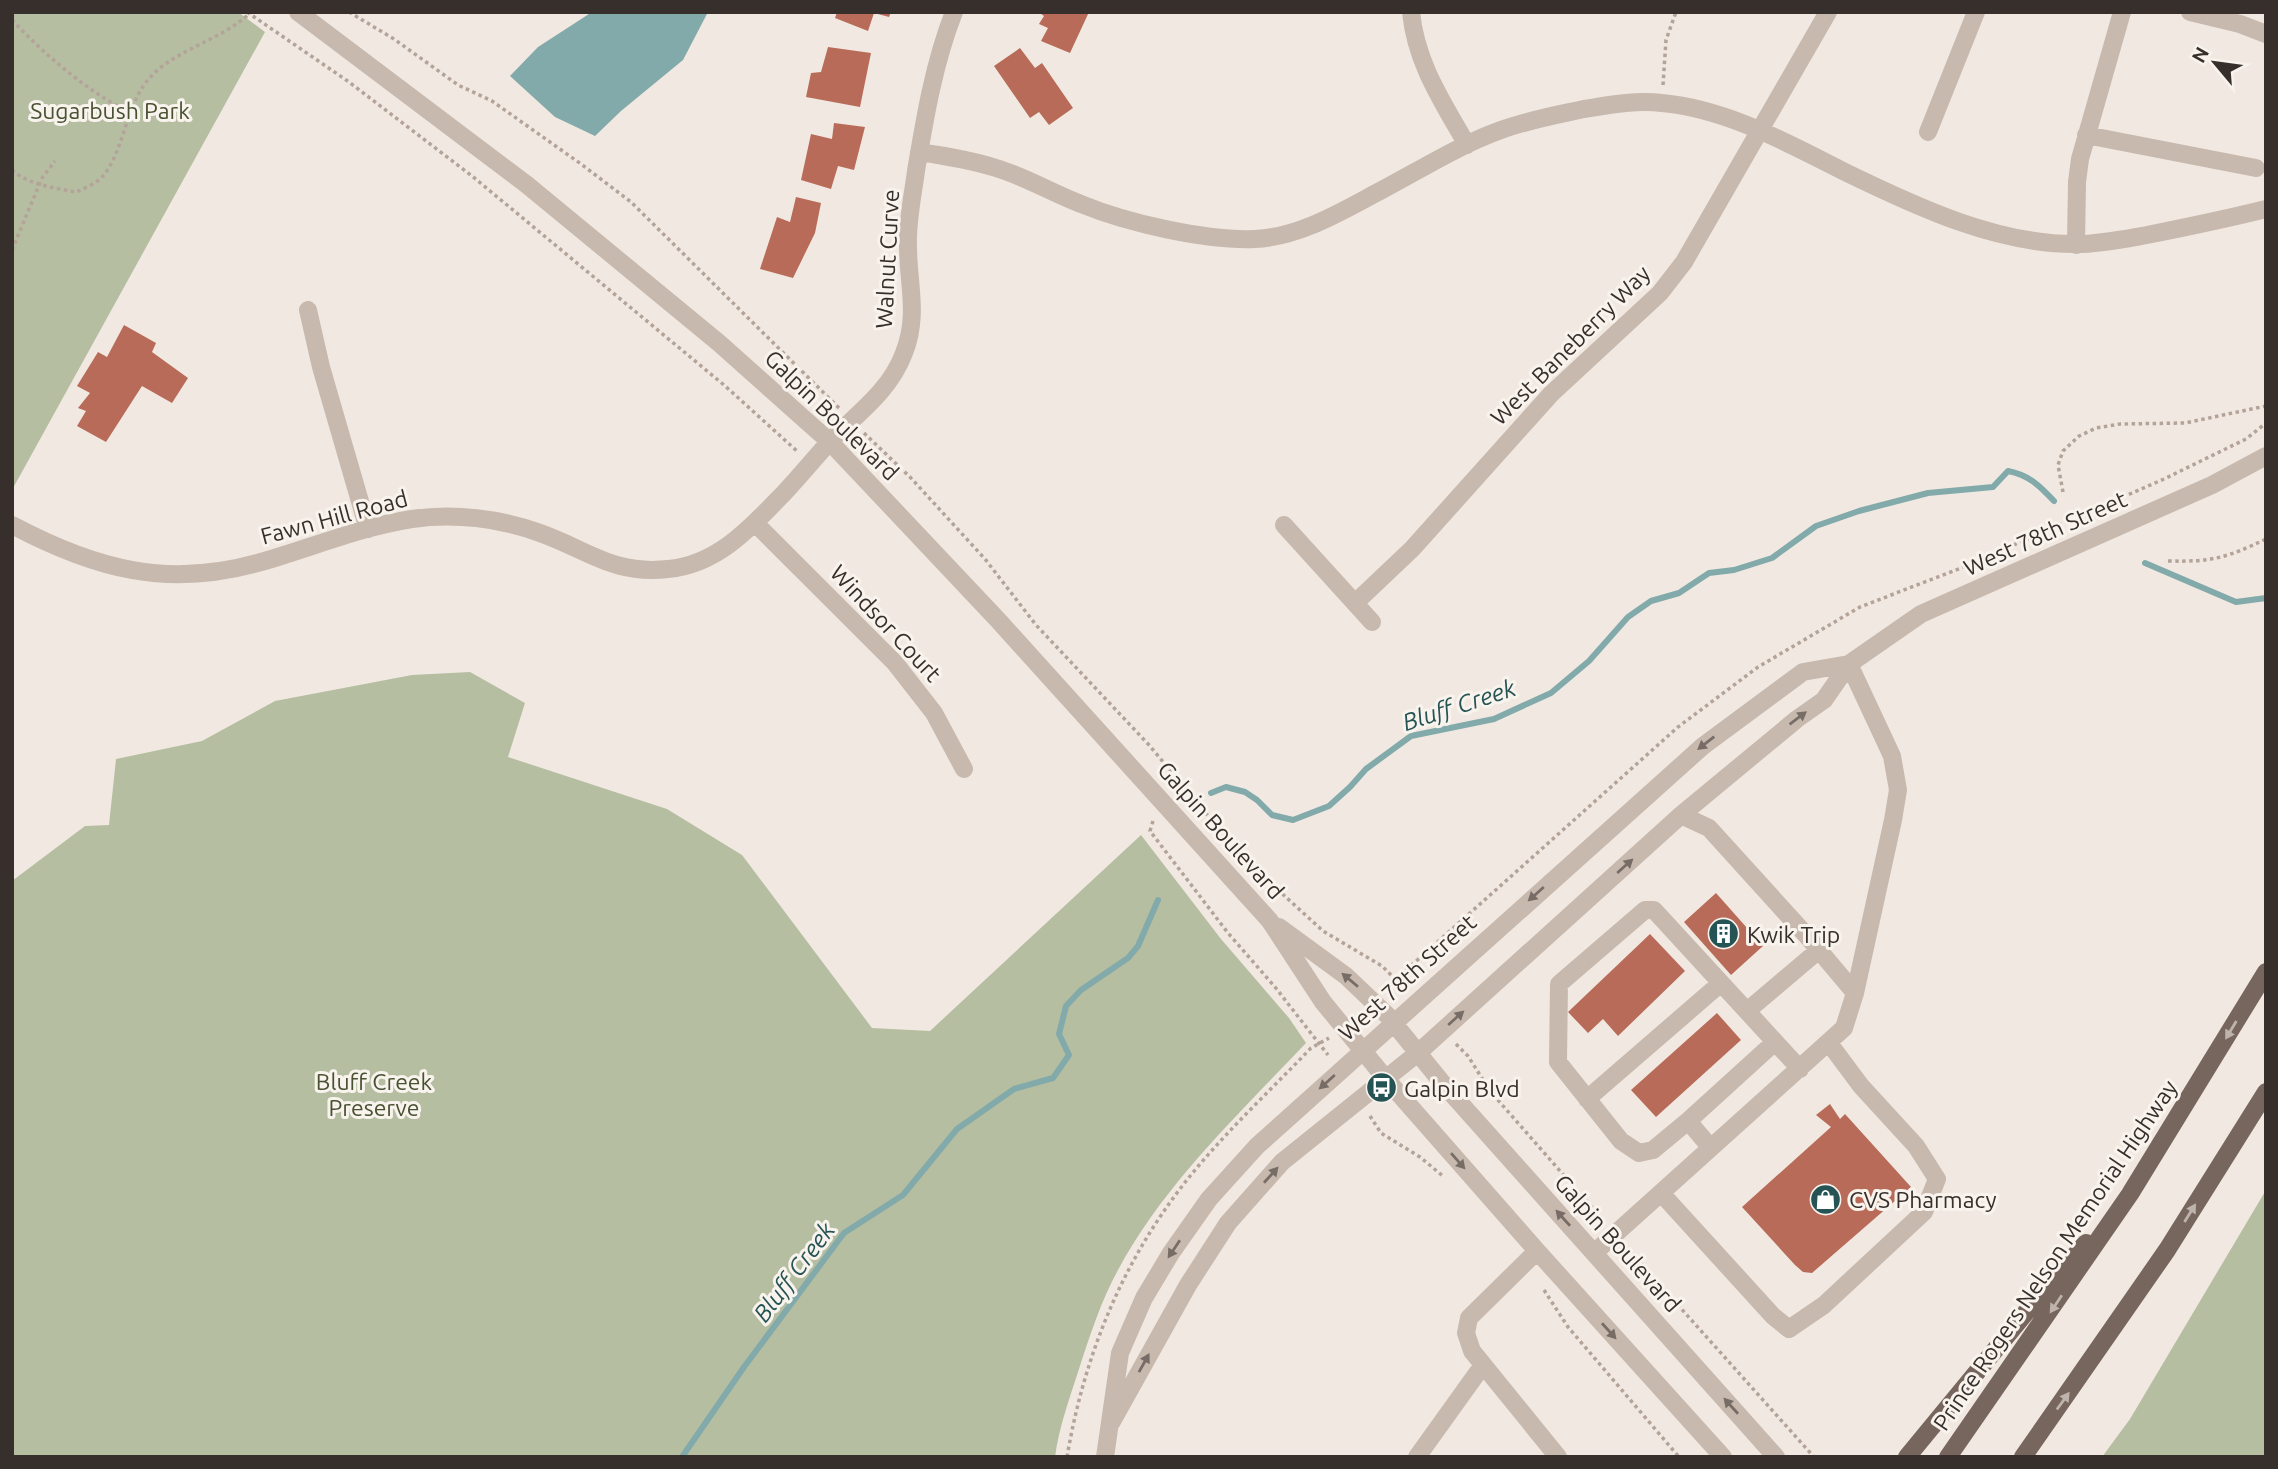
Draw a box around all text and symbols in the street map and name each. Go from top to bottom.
north arrow [2180,28,2250,98]
text: N [2187,43,2213,66]
park label: Sugarbush Park [30,98,190,123]
street label: Walnut Curve [871,189,903,329]
street label: West Baneberry Way [1485,260,1655,430]
street label: Galpin Boulevard [760,345,904,485]
street label: Fawn Hill Road [258,485,410,549]
street label: West 78th Street [1960,486,2130,580]
street label: Windsor Court [826,560,946,686]
water label: Bluff Creek [1399,674,1520,736]
one-way arrow [1789,711,1807,726]
one-way arrow [1698,736,1716,751]
street label: Galpin Boulevard [1153,756,1289,904]
one-way arrow [1616,858,1633,874]
one-way arrow [1527,886,1545,902]
street label: West 78th Street [1333,909,1481,1045]
building icon: Kwik Trip [1707,917,1741,951]
place label: Kwik Trip [1747,922,1840,947]
one-way arrow [1341,972,1359,988]
one-way arrow [1448,1011,1465,1026]
one-way arrow [2225,1021,2237,1040]
park label: Bluff Creek Preserve [316,1069,433,1120]
bus stop icon: Galpin Blvd [1364,1071,1398,1105]
one-way arrow [1318,1074,1336,1090]
street label: Prince Rogers Nelson Memorial Highway [1928,1075,2182,1435]
place label: Galpin Blvd [1404,1076,1520,1101]
one-way arrow [1450,1152,1466,1170]
one-way arrow [1263,1166,1279,1184]
street label: Galpin Boulevard [1550,1169,1686,1317]
shop icon: CVS Pharmacy [1809,1182,1843,1216]
place label: CVS Pharmacy [1849,1187,1997,1212]
one-way arrow [2184,1203,2197,1222]
one-way arrow [1555,1210,1571,1227]
water label: Bluff Creek [748,1216,841,1327]
one-way arrow [1167,1240,1181,1258]
one-way arrow [2049,1294,2062,1314]
one-way arrow [1601,1322,1617,1340]
one-way arrow [1138,1353,1150,1373]
one-way arrow [2056,1392,2070,1410]
one-way arrow [1723,1398,1739,1415]

